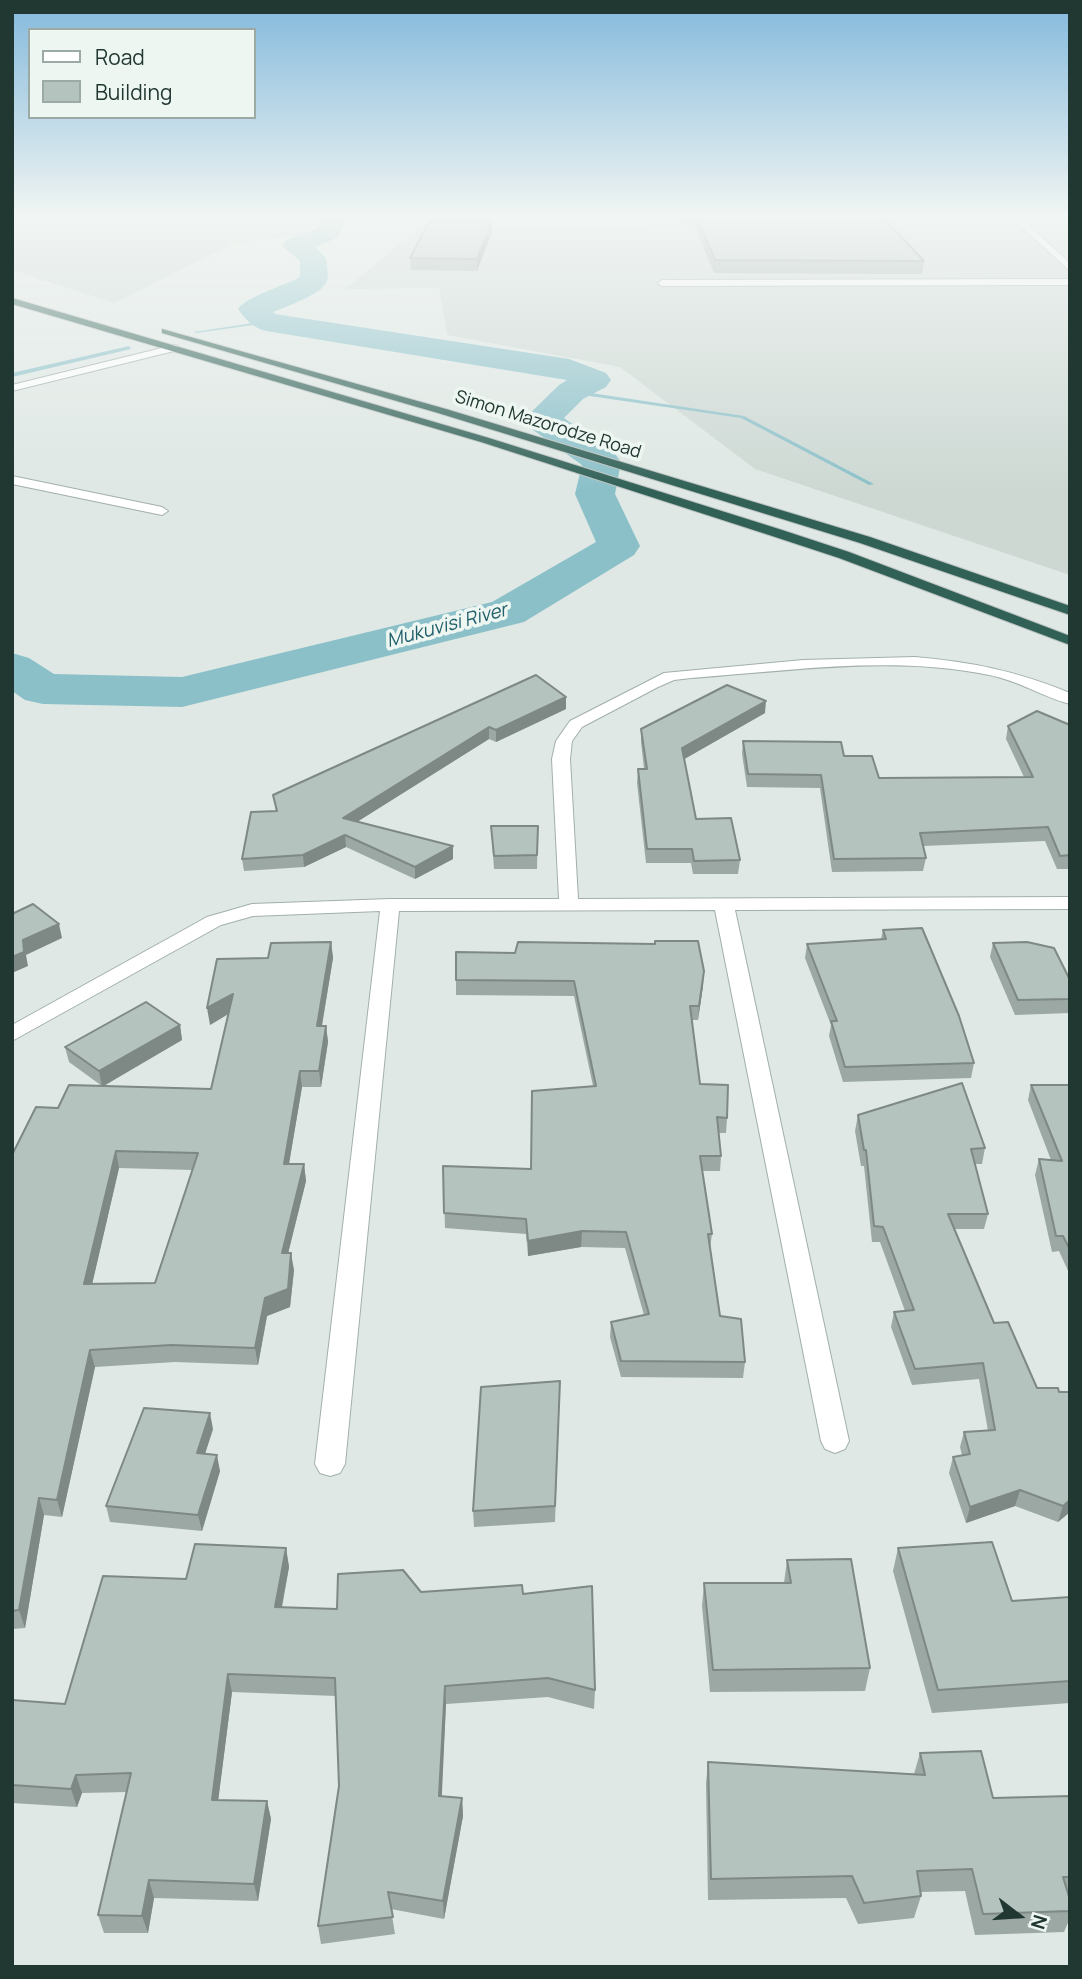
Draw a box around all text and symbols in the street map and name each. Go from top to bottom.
legend [28,28,256,119]
text: Road [95,43,145,71]
text: Building [95,78,172,106]
street label: Simon Mazorodze Road [452,386,644,464]
water label: Mukuvisi River [384,599,510,653]
north arrow [984,1881,1054,1951]
text: N [1025,1912,1054,1932]

